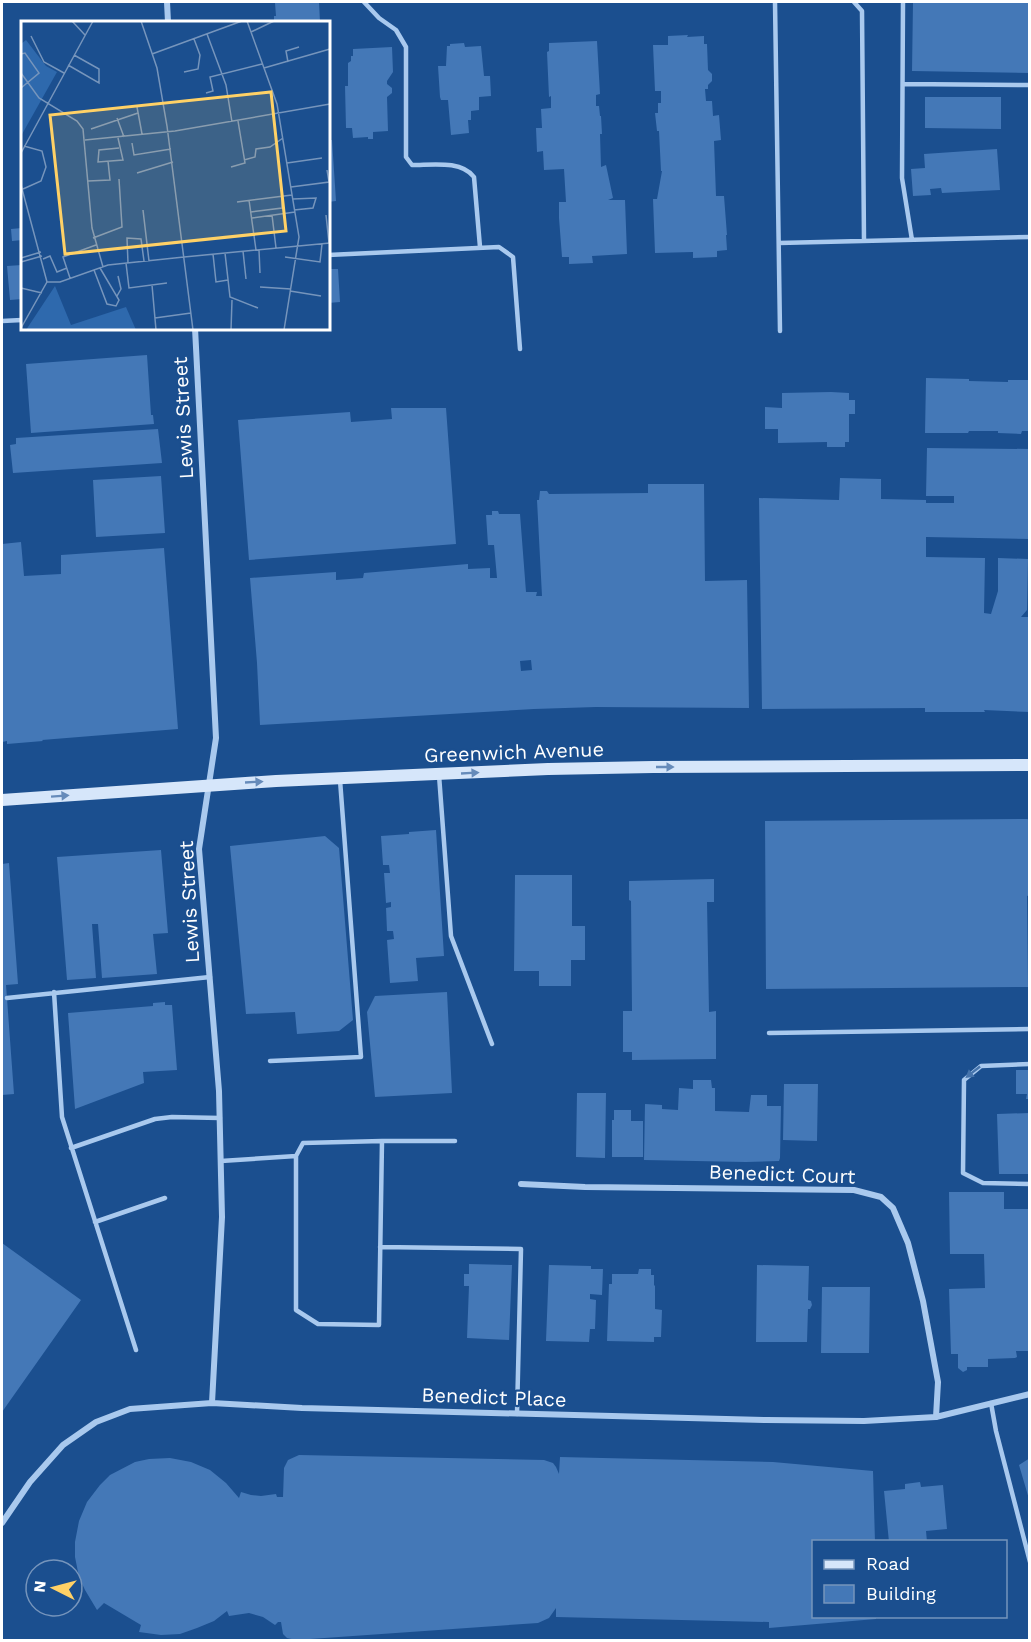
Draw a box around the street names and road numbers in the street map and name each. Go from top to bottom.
street label: Lewis Street [168,356,198,480]
street label: Greenwich Avenue [424,737,604,767]
street label: Lewis Street [174,840,204,964]
street label: Benedict Court [708,1159,856,1189]
street label: Benedict Place [421,1382,567,1412]

